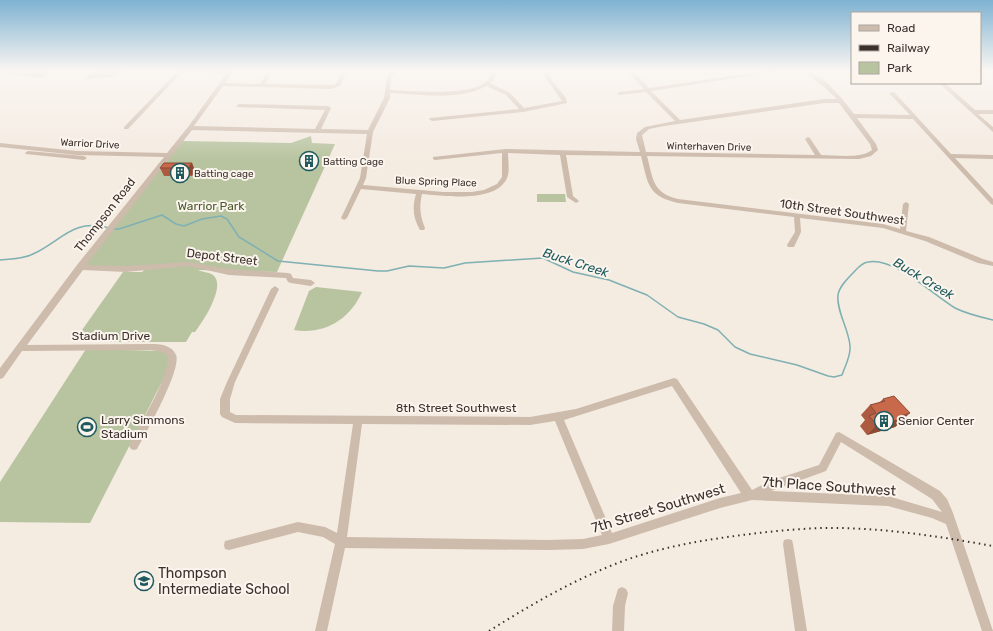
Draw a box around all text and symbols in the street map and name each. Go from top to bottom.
legend [851,12,981,84]
text: Road [887,21,915,35]
text: Railway [887,41,930,55]
text: Park [887,61,913,75]
street label: Warrior Drive [60,136,120,152]
street label: Winterhaven Drive [667,140,752,154]
building icon: Batting Cage [298,150,320,172]
place label: Batting Cage [323,156,384,168]
building icon: Batting cage [169,162,191,184]
place label: Batting cage [194,168,254,180]
street label: Thompson Road [72,175,138,255]
street label: Blue Spring Place [395,175,477,189]
street label: 10th Street Southwest [779,196,906,228]
park label: Warrior Park [177,199,245,213]
water label: Buck Creek [541,245,611,280]
street label: Depot Street [186,246,259,268]
water label: Buck Creek [891,254,957,303]
street label: Stadium Drive [72,329,151,343]
street label: 8th Street Southwest [396,401,517,415]
building icon: Senior Center [873,410,895,432]
place label: Larry Simmons Stadium [101,413,185,441]
place label: Senior Center [898,414,975,428]
sports icon: Larry Simmons Stadium [76,416,98,438]
street label: 7th Place Southwest [761,473,897,500]
street label: 7th Street Southwest [589,480,728,537]
place label: Thompson Intermediate School [158,565,290,598]
school or university icon: Thompson Intermediate School [133,570,155,592]

